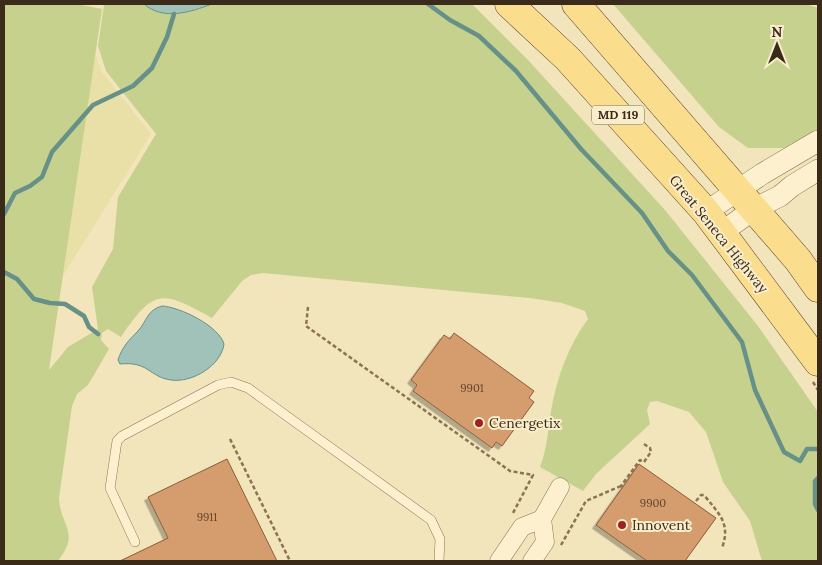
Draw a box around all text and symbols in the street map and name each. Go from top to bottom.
north arrow [752,20,802,70]
text: N [772,23,783,41]
road number: MD 119 [592,106,644,124]
street label: Great Seneca Highway [666,171,773,297]
house number: 9901 [460,381,484,395]
place label: Cenergetix [489,414,561,432]
marker: Cenergetix [473,417,485,429]
house number: 9900 [640,496,666,510]
house number: 9911 [197,510,217,524]
place label: Innovent [632,516,691,534]
marker: Innovent [616,519,628,531]

